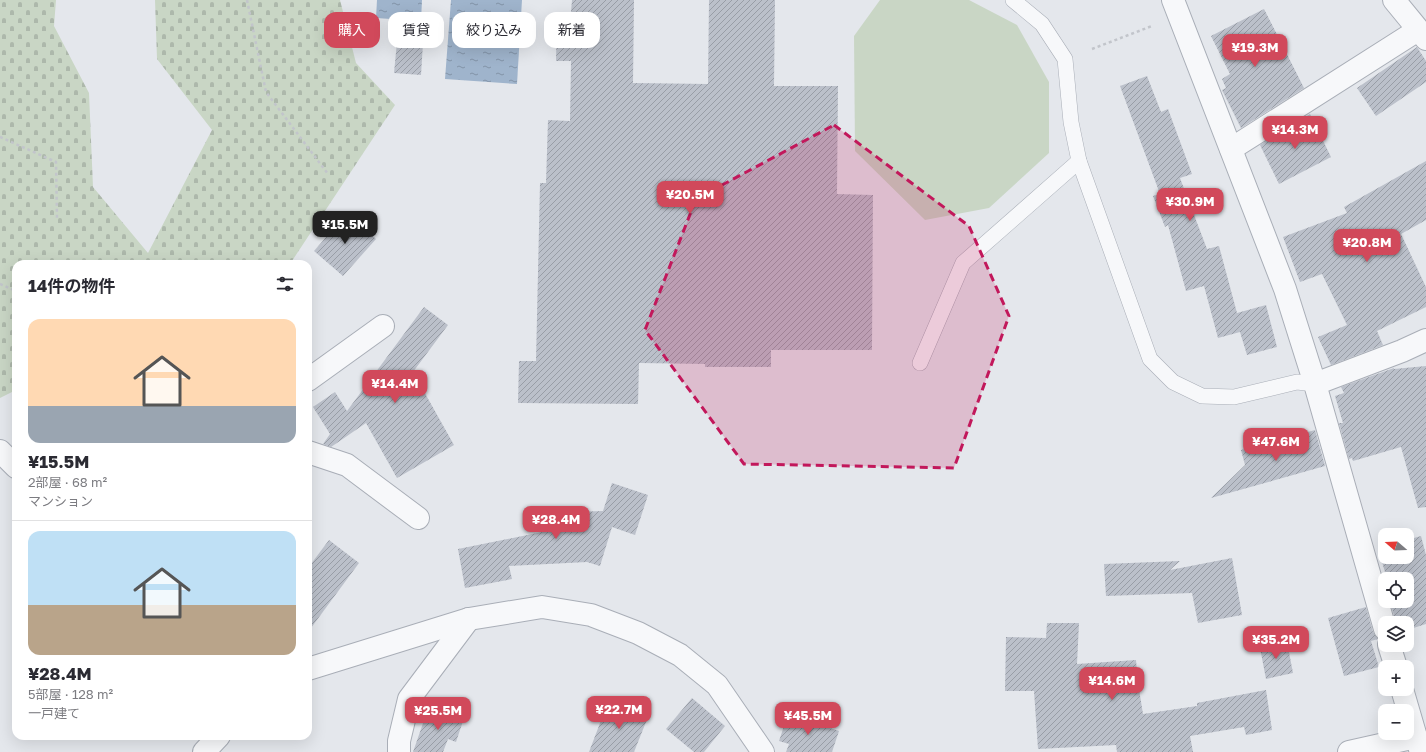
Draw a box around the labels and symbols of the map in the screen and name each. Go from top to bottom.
pin: ¥19.3M [1222,34,1288,68]
pin: ¥14.3M [1262,116,1328,150]
pin: ¥20.5M [657,181,723,215]
pin: ¥30.9M [1157,188,1223,222]
pin: ¥15.5M [312,211,378,245]
pin: ¥20.8M [1334,229,1400,263]
pin: ¥14.4M [362,370,428,404]
pin: ¥47.6M [1243,428,1309,462]
pin: ¥28.4M [523,506,589,540]
north arrow [1378,528,1414,564]
pin: ¥35.2M [1243,626,1309,660]
pin: ¥14.6M [1079,667,1145,701]
pin: ¥22.7M [586,696,652,730]
pin: ¥25.5M [405,697,471,731]
pin: ¥45.5M [775,702,841,736]

